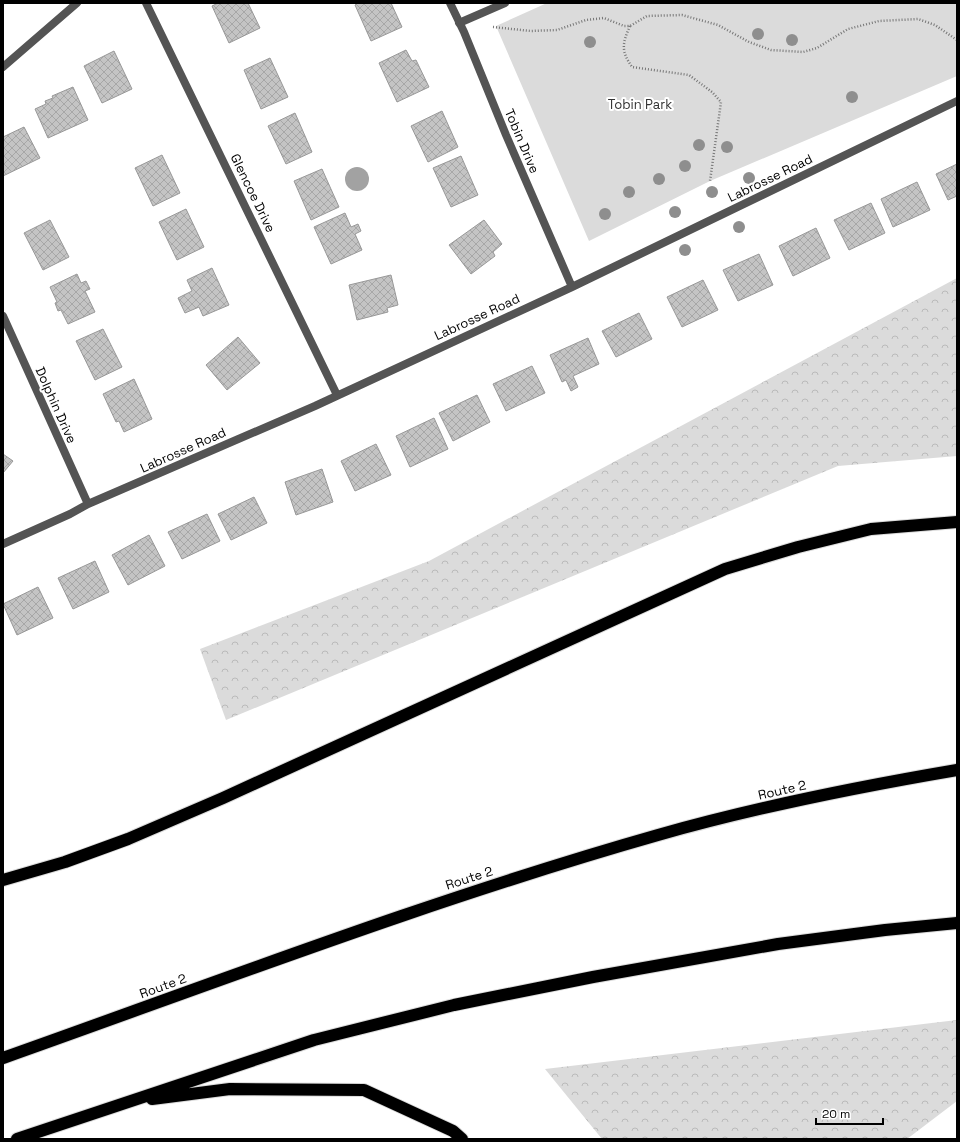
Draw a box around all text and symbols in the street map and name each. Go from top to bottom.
park label: Tobin Park [608,96,672,113]
street label: Tobin Drive [501,106,543,176]
street label: Labrosse Road [725,150,815,206]
street label: Glencoe Drive [227,151,279,235]
street label: Labrosse Road [432,290,522,344]
street label: Dolphin Drive [32,364,80,446]
street label: Labrosse Road [137,423,229,477]
street label: Route 2 [756,776,808,804]
street label: Route 2 [443,862,495,894]
street label: Route 2 [137,970,189,1002]
scale bar [816,1100,883,1126]
text: 20 m [822,1106,850,1122]

